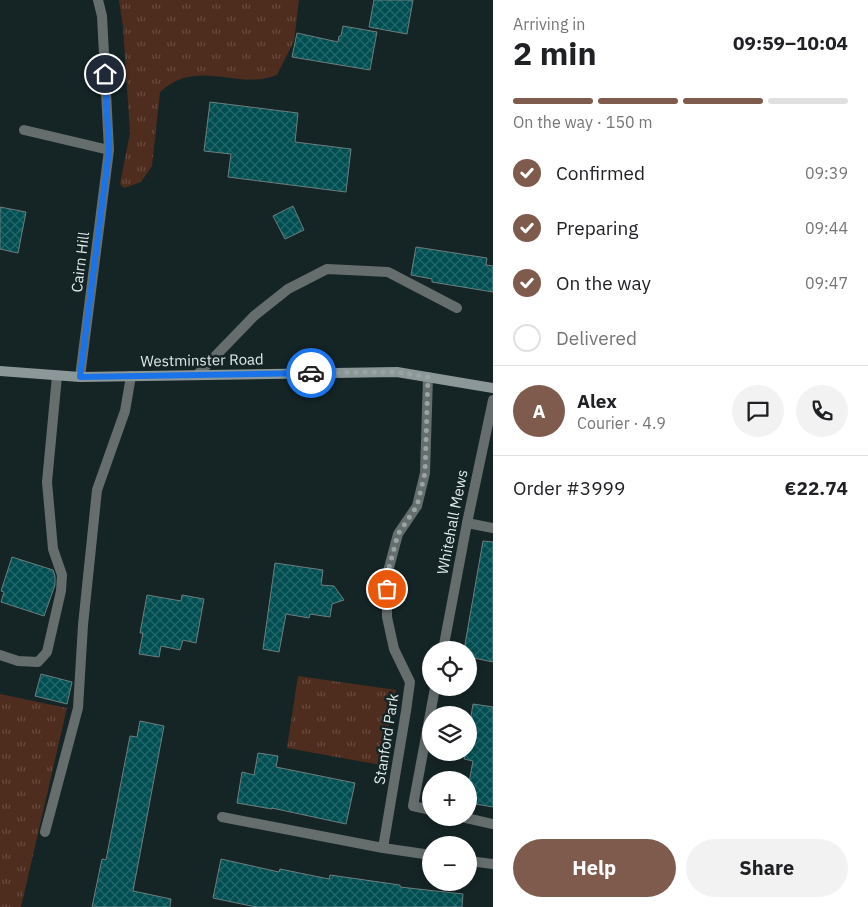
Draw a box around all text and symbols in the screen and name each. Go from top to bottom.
text: Arriving in [513,14,585,34]
text: 09:59–10:04 [733,31,848,55]
text: 2 min [513,32,597,74]
pin [84,53,126,95]
icon: home [91,60,119,88]
text: On the way · 150 m [513,112,652,132]
icon: check [513,159,541,187]
text: Confirmed [556,161,645,185]
text: 09:39 [805,163,848,183]
icon: check [513,214,541,242]
text: Preparing [556,216,638,240]
text: 09:44 [805,218,848,238]
street label: Cairn Hill [67,231,93,293]
icon: check [513,269,541,297]
text: On the way [556,271,651,295]
text: 09:47 [805,273,848,293]
text: Delivered [556,326,637,350]
courier [286,348,336,398]
street label: Westminster Road [140,349,264,371]
icon: car [297,359,325,387]
button: chat [732,385,784,437]
button: phone [796,385,848,437]
text: Alex [577,389,617,413]
text: A [532,399,546,423]
text: Courier · 4.9 [577,413,666,433]
street label: Whitehall Mews [433,468,471,576]
text: Order #3999 [513,476,625,500]
text: €22.74 [785,476,848,500]
pin [366,568,408,610]
icon: bag [373,575,401,603]
map controls [422,641,477,891]
button: locate [422,641,477,696]
street label: Stanford Park [369,692,403,786]
button: layers [422,706,477,761]
button: + [422,771,477,826]
button: − [422,836,477,891]
button: Help [513,839,676,897]
button: Share [686,839,848,897]

